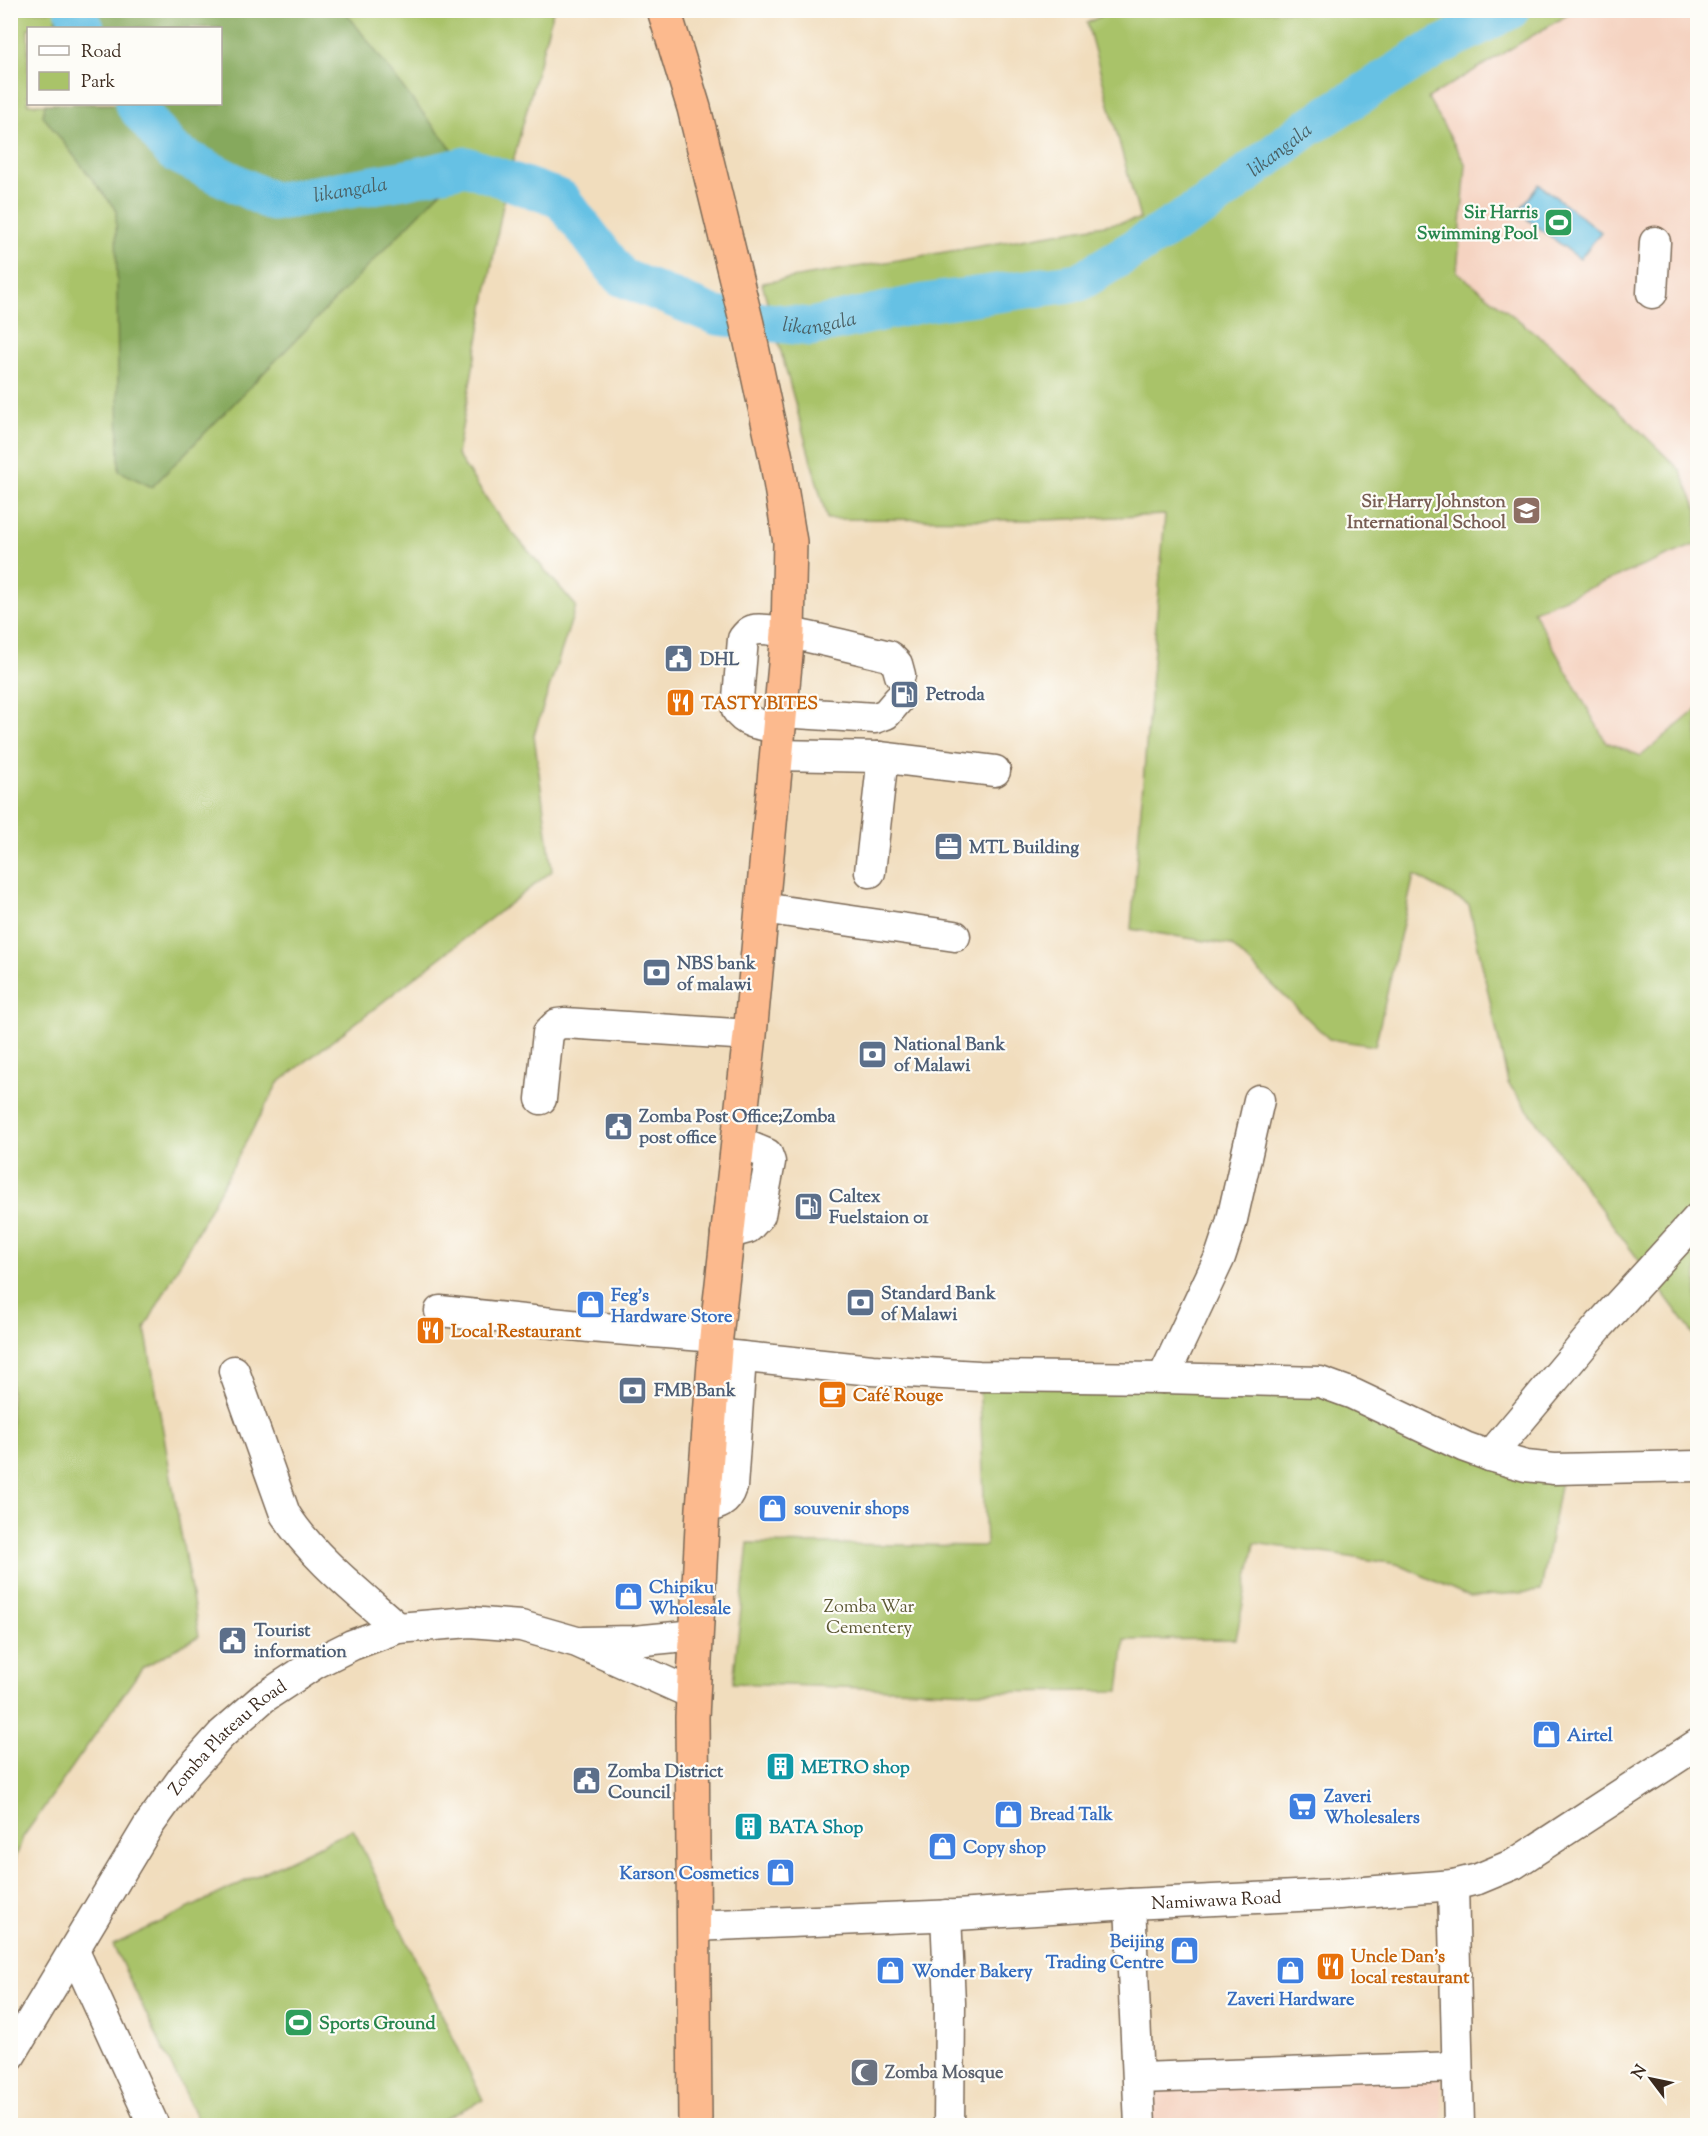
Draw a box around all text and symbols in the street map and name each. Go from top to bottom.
legend [27,27,222,105]
text: Road [81,40,121,66]
text: Park [81,70,116,96]
water label: likangala [1243,117,1319,185]
water label: likangala [312,171,390,212]
place label: Sir Harris Swimming Pool [1417,201,1539,248]
sports icon: Sir Harris Swimming Pool [1543,206,1575,238]
water label: likangala [781,306,859,344]
place label: Sir Harry Johnston International School [1347,490,1507,537]
school or university icon: Sir Harry Johnston International School [1511,495,1543,527]
public building icon: DHL [663,643,695,675]
place label: DHL [700,648,739,674]
fuel station icon: Petroda [889,678,921,710]
place label: Petroda [926,683,986,709]
restaurant icon: TASTY BITES [664,687,696,719]
place label: TASTY BITES [701,692,818,718]
office icon: MTL Building [932,831,964,863]
place label: MTL Building [969,836,1079,862]
place label: NBS bank of malawi [677,952,756,999]
bank icon: NBS bank of malawi [640,957,672,989]
place label: National Bank of Malawi [894,1033,1005,1080]
bank icon: National Bank of Malawi [857,1038,889,1070]
place label: Zomba Post Office;Zomba post office [639,1105,836,1152]
public building icon: Zomba Post Office;Zomba post office [602,1110,634,1142]
place label: Caltex Fuelstaion 01 [829,1185,930,1232]
fuel station icon: Caltex Fuelstaion 01 [792,1190,824,1222]
place label: Standard Bank of Malawi [881,1282,996,1329]
place label: Feg's Hardware Store [611,1284,733,1331]
bank icon: Standard Bank of Malawi [844,1287,876,1319]
shop icon: Feg's Hardware Store [574,1289,606,1321]
restaurant icon: Local Restaurant [414,1315,446,1347]
place label: Local Restaurant [451,1320,582,1346]
bank icon: FMB Bank [617,1374,649,1406]
place label: FMB Bank [654,1379,736,1405]
cafe icon: Café Rouge [816,1379,848,1411]
place label: Café Rouge [853,1384,944,1410]
shop icon: souvenir shops [757,1492,789,1524]
place label: souvenir shops [794,1497,909,1523]
place label: Chipiku Wholesale [649,1576,732,1623]
shop icon: Chipiku Wholesale [612,1581,644,1613]
park label: Zomba War Cementery [824,1595,914,1642]
place label: Tourist information [254,1619,347,1666]
public building icon: Tourist information [217,1624,249,1656]
street label: Zomba Plateau Road [163,1675,293,1802]
shop icon: Airtel [1530,1719,1562,1751]
place label: Airtel [1567,1724,1614,1750]
building icon: METRO shop [764,1751,796,1783]
place label: METRO shop [801,1756,910,1782]
place label: Zomba District Council [608,1760,724,1807]
public building icon: Zomba District Council [571,1765,603,1797]
place label: Zaveri Wholesalers [1324,1785,1420,1832]
supermarket icon: Zaveri Wholesalers [1287,1790,1319,1822]
shop icon: Bread Talk [993,1798,1025,1830]
place label: Bread Talk [1030,1803,1113,1829]
building icon: BATA Shop [732,1811,764,1843]
place label: BATA Shop [769,1816,863,1842]
shop icon: Copy shop [926,1831,958,1863]
place label: Copy shop [963,1836,1046,1862]
shop icon: Karson Cosmetics [764,1857,796,1889]
place label: Karson Cosmetics [619,1862,759,1888]
street label: Namiwawa Road [1151,1886,1282,1918]
place label: Beijing Trading Centre [1046,1930,1165,1977]
shop icon: Beijing Trading Centre [1169,1935,1201,1967]
place label: Uncle Dan's local restaurant [1351,1945,1470,1992]
restaurant icon: Uncle Dan's local restaurant [1314,1950,1346,1982]
shop icon: Zaveri Hardware [1275,1954,1307,1986]
shop icon: Wonder Bakery [875,1955,907,1987]
place label: Wonder Bakery [912,1960,1033,1986]
place label: Zaveri Hardware [1228,1988,1355,2014]
sports icon: Sports Ground [282,2007,314,2039]
place label: Sports Ground [319,2012,437,2038]
north arrow [1621,2049,1681,2109]
mosque icon: Zomba Mosque [848,2056,880,2088]
place label: Zomba Mosque [885,2061,1004,2087]
text: N [1627,2061,1654,2084]

